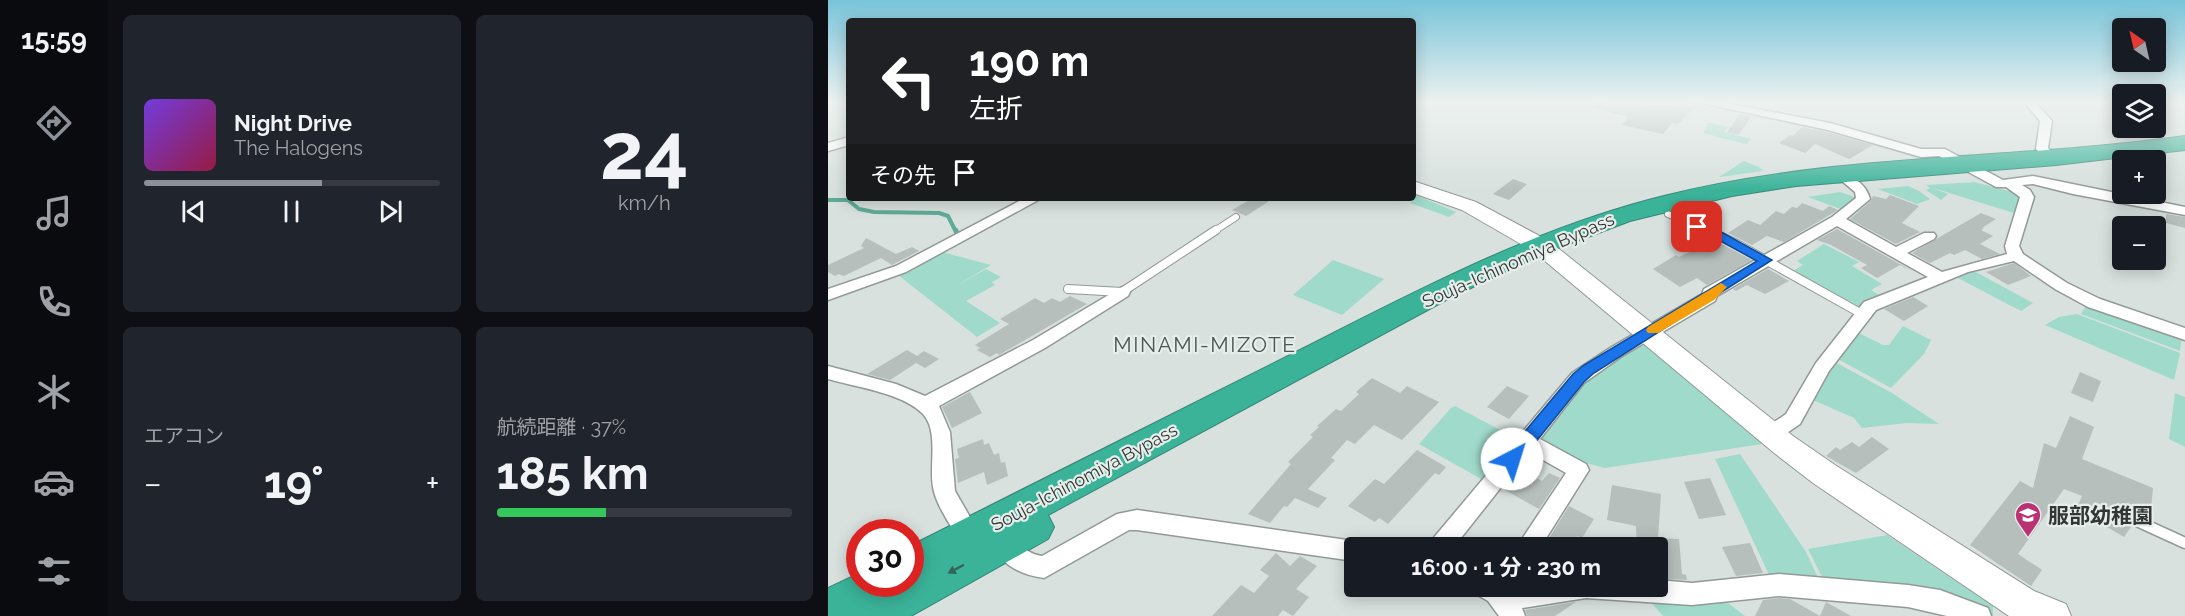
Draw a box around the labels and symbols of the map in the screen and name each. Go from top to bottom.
north arrow [2112,18,2166,72]
pin [1671,201,1722,252]
street label: Souja-Ichinomiya Bypass [1419,208,1618,312]
district label: MINAMI-MIZOTE [1113,332,1297,357]
street label: Souja-Ichinomiya Bypass [987,419,1181,535]
position arrow [1480,427,1544,491]
school or university icon: 服部幼稚園 [2013,500,2043,538]
place label: 服部幼稚園 [2048,503,2153,528]
speed limit sign: 30 [846,519,924,597]
one-way arrow [947,564,964,574]

